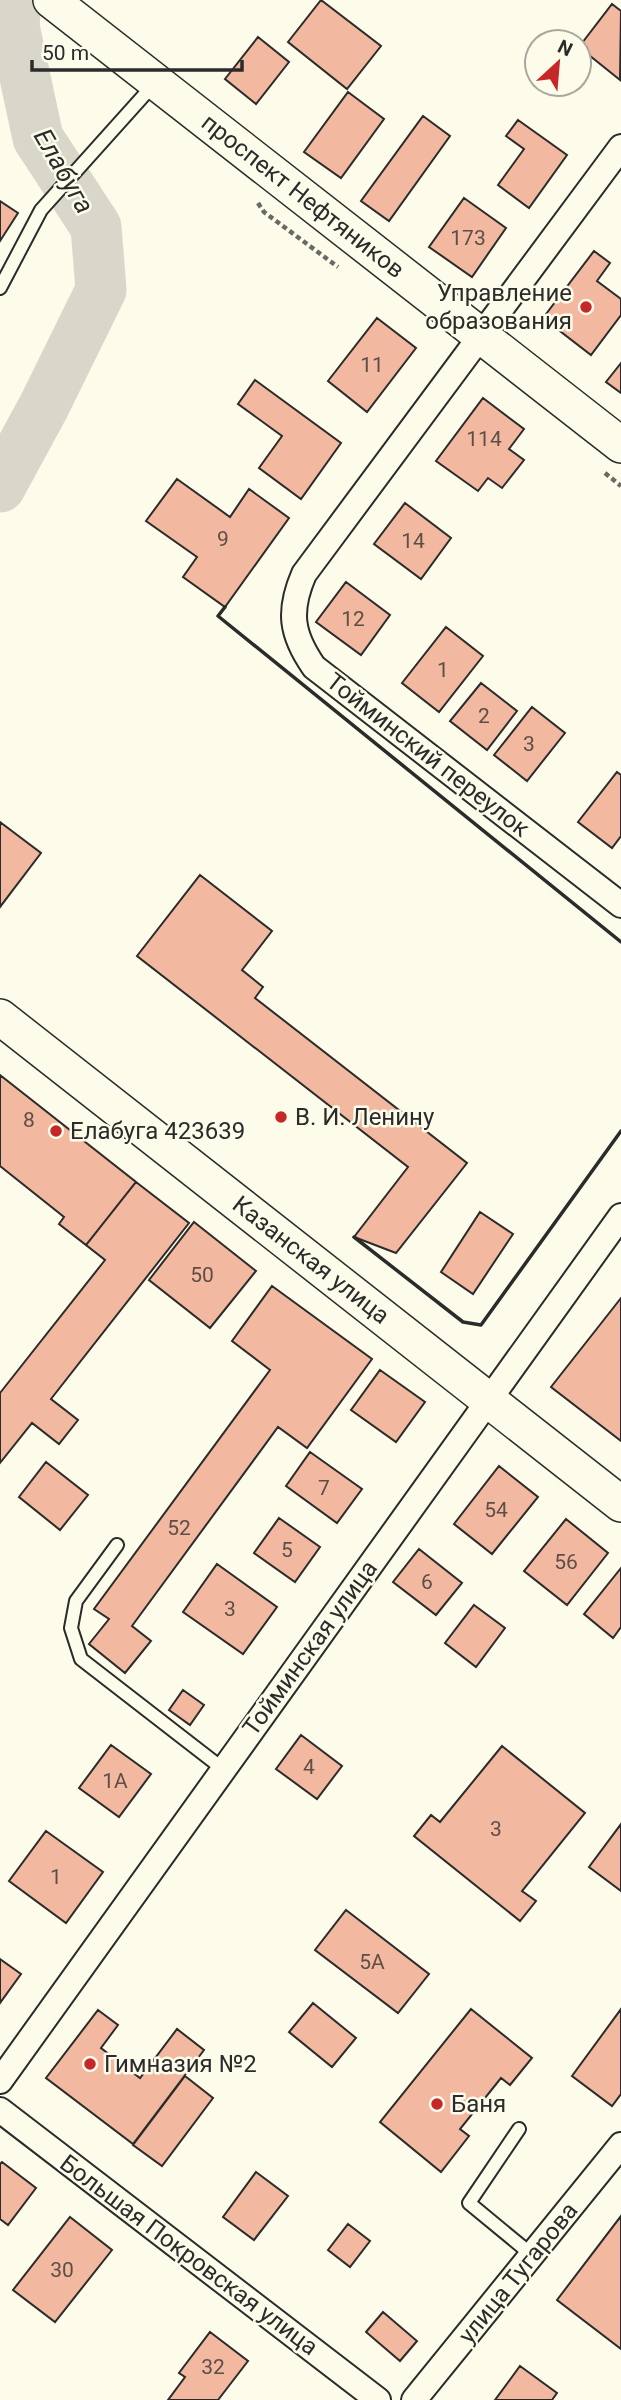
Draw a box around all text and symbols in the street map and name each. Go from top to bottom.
scale bar [32,28,242,72]
north arrow [523,28,593,98]
text: N [554,35,576,61]
text: 50 m [42,41,89,65]
street label: проспект Нефтяников [196,108,410,284]
water label: Елабуга [28,123,100,219]
house number: 173 [450,226,486,250]
place label: Управление образования [425,279,572,335]
marker: Управление образования [578,299,594,315]
house number: 11 [360,353,384,377]
house number: 114 [466,427,502,451]
house number: 9 [217,527,229,551]
house number: 14 [401,529,425,553]
house number: 12 [341,607,365,631]
house number: 1 [437,658,449,682]
street label: Тойминский переулок [321,667,535,843]
house number: 2 [478,704,490,728]
house number: 3 [523,732,535,756]
place label: В. И. Ленину [295,1103,435,1131]
house number: 8 [23,1108,35,1132]
marker: В. И. Ленину [273,1109,289,1125]
place label: Елабуга 423639 [70,1117,245,1145]
marker: Елабуга 423639 [48,1123,64,1139]
street label: Казанская улица [227,1190,395,1330]
house number: 50 [190,1263,214,1287]
house number: 7 [318,1476,330,1500]
house number: 54 [484,1498,508,1522]
house number: 52 [167,1516,191,1540]
house number: 5 [281,1538,293,1562]
house number: 56 [554,1550,578,1574]
street label: Тойминская улица [237,1555,383,1741]
house number: 6 [421,1570,433,1594]
house number: 3 [224,1597,236,1621]
house number: 4 [303,1755,315,1779]
house number: 1А [102,1769,128,1793]
house number: 3 [490,1817,502,1841]
house number: 1 [50,1865,62,1889]
house number: 5А [359,1950,385,1974]
place label: Гимназия №2 [104,2050,257,2078]
marker: Гимназия №2 [82,2056,98,2072]
place label: Баня [451,2090,506,2118]
marker: Баня [429,2096,445,2112]
street label: Большая Покровская улица [55,2149,323,2361]
street label: улица Тугарова [453,2197,583,2349]
house number: 30 [50,2258,74,2282]
house number: 32 [201,2355,225,2379]

